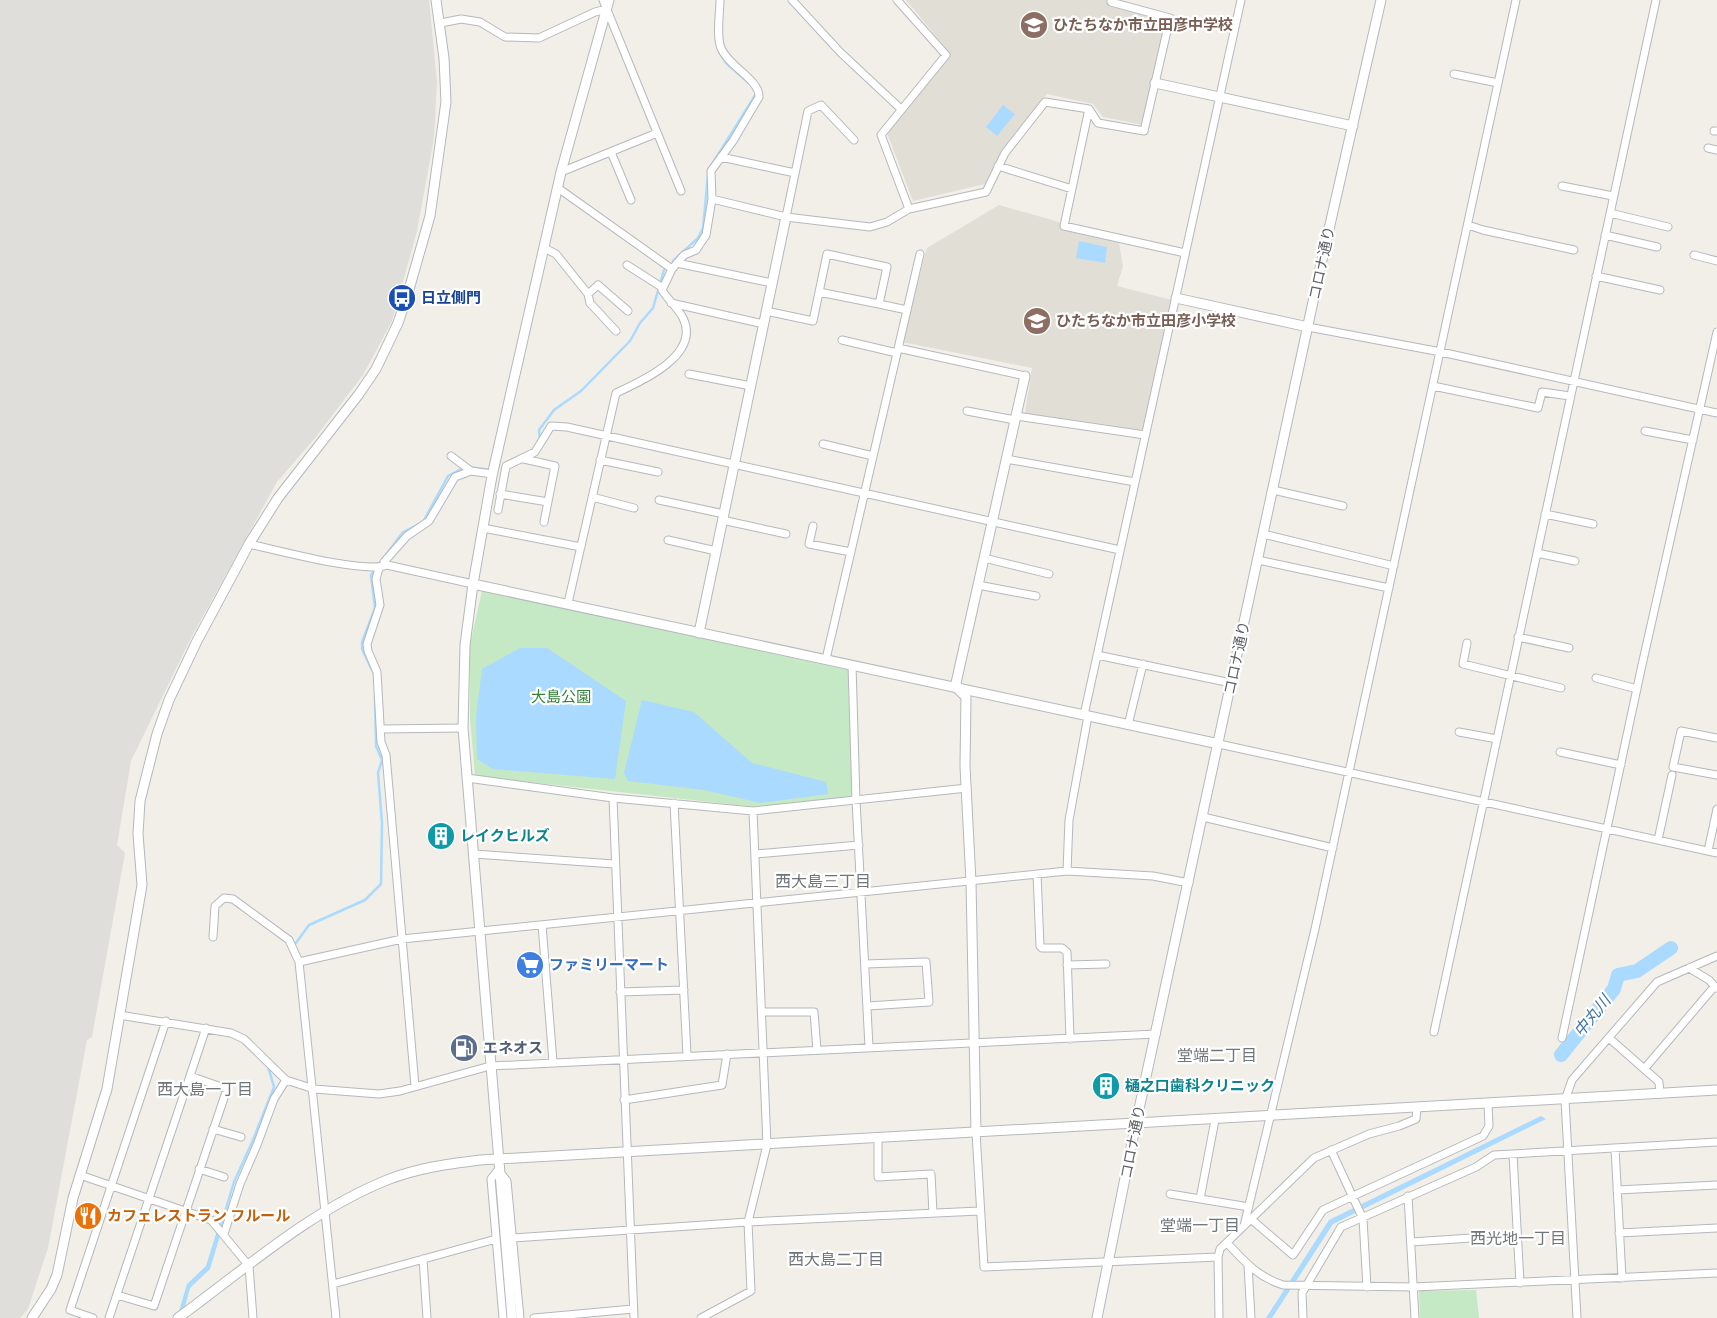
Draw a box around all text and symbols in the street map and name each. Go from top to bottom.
school or university icon: ひたちなか市立田彦中学校 [1019,10,1049,40]
place label: ひたちなか市立田彦中学校 [1053,16,1233,34]
street label: コロナ通り [1305,224,1339,302]
bus stop icon: 日立側門 [387,283,417,313]
place label: 日立側門 [421,289,481,307]
school or university icon: ひたちなか市立田彦小学校 [1022,306,1052,336]
place label: ひたちなか市立田彦小学校 [1056,312,1236,330]
street label: コロナ通り [1220,619,1254,697]
park label: 大島公園 [531,688,591,706]
building icon: レイクヒルズ [426,821,456,851]
place label: レイクヒルズ [460,827,550,845]
district label: 西大島三丁目 [775,872,871,891]
supermarket icon: ファミリーマート [515,950,545,980]
place label: ファミリーマート [549,956,669,974]
water label: 中丸川 [1570,990,1616,1041]
fuel station icon: エネオス [449,1033,479,1063]
place label: エネオス [483,1039,543,1057]
district label: 堂端二丁目 [1177,1046,1257,1065]
building icon: 樋之口歯科クリニック [1091,1071,1121,1101]
place label: 樋之口歯科クリニック [1125,1077,1275,1095]
district label: 西大島一丁目 [157,1080,253,1099]
street label: コロナ通り [1117,1103,1149,1181]
restaurant icon: カフェレストラン フルール [73,1201,103,1231]
place label: カフェレストラン フルール [107,1207,290,1225]
district label: 堂端一丁目 [1160,1216,1240,1235]
district label: 西光地一丁目 [1470,1229,1566,1248]
district label: 西大島二丁目 [788,1250,884,1269]

